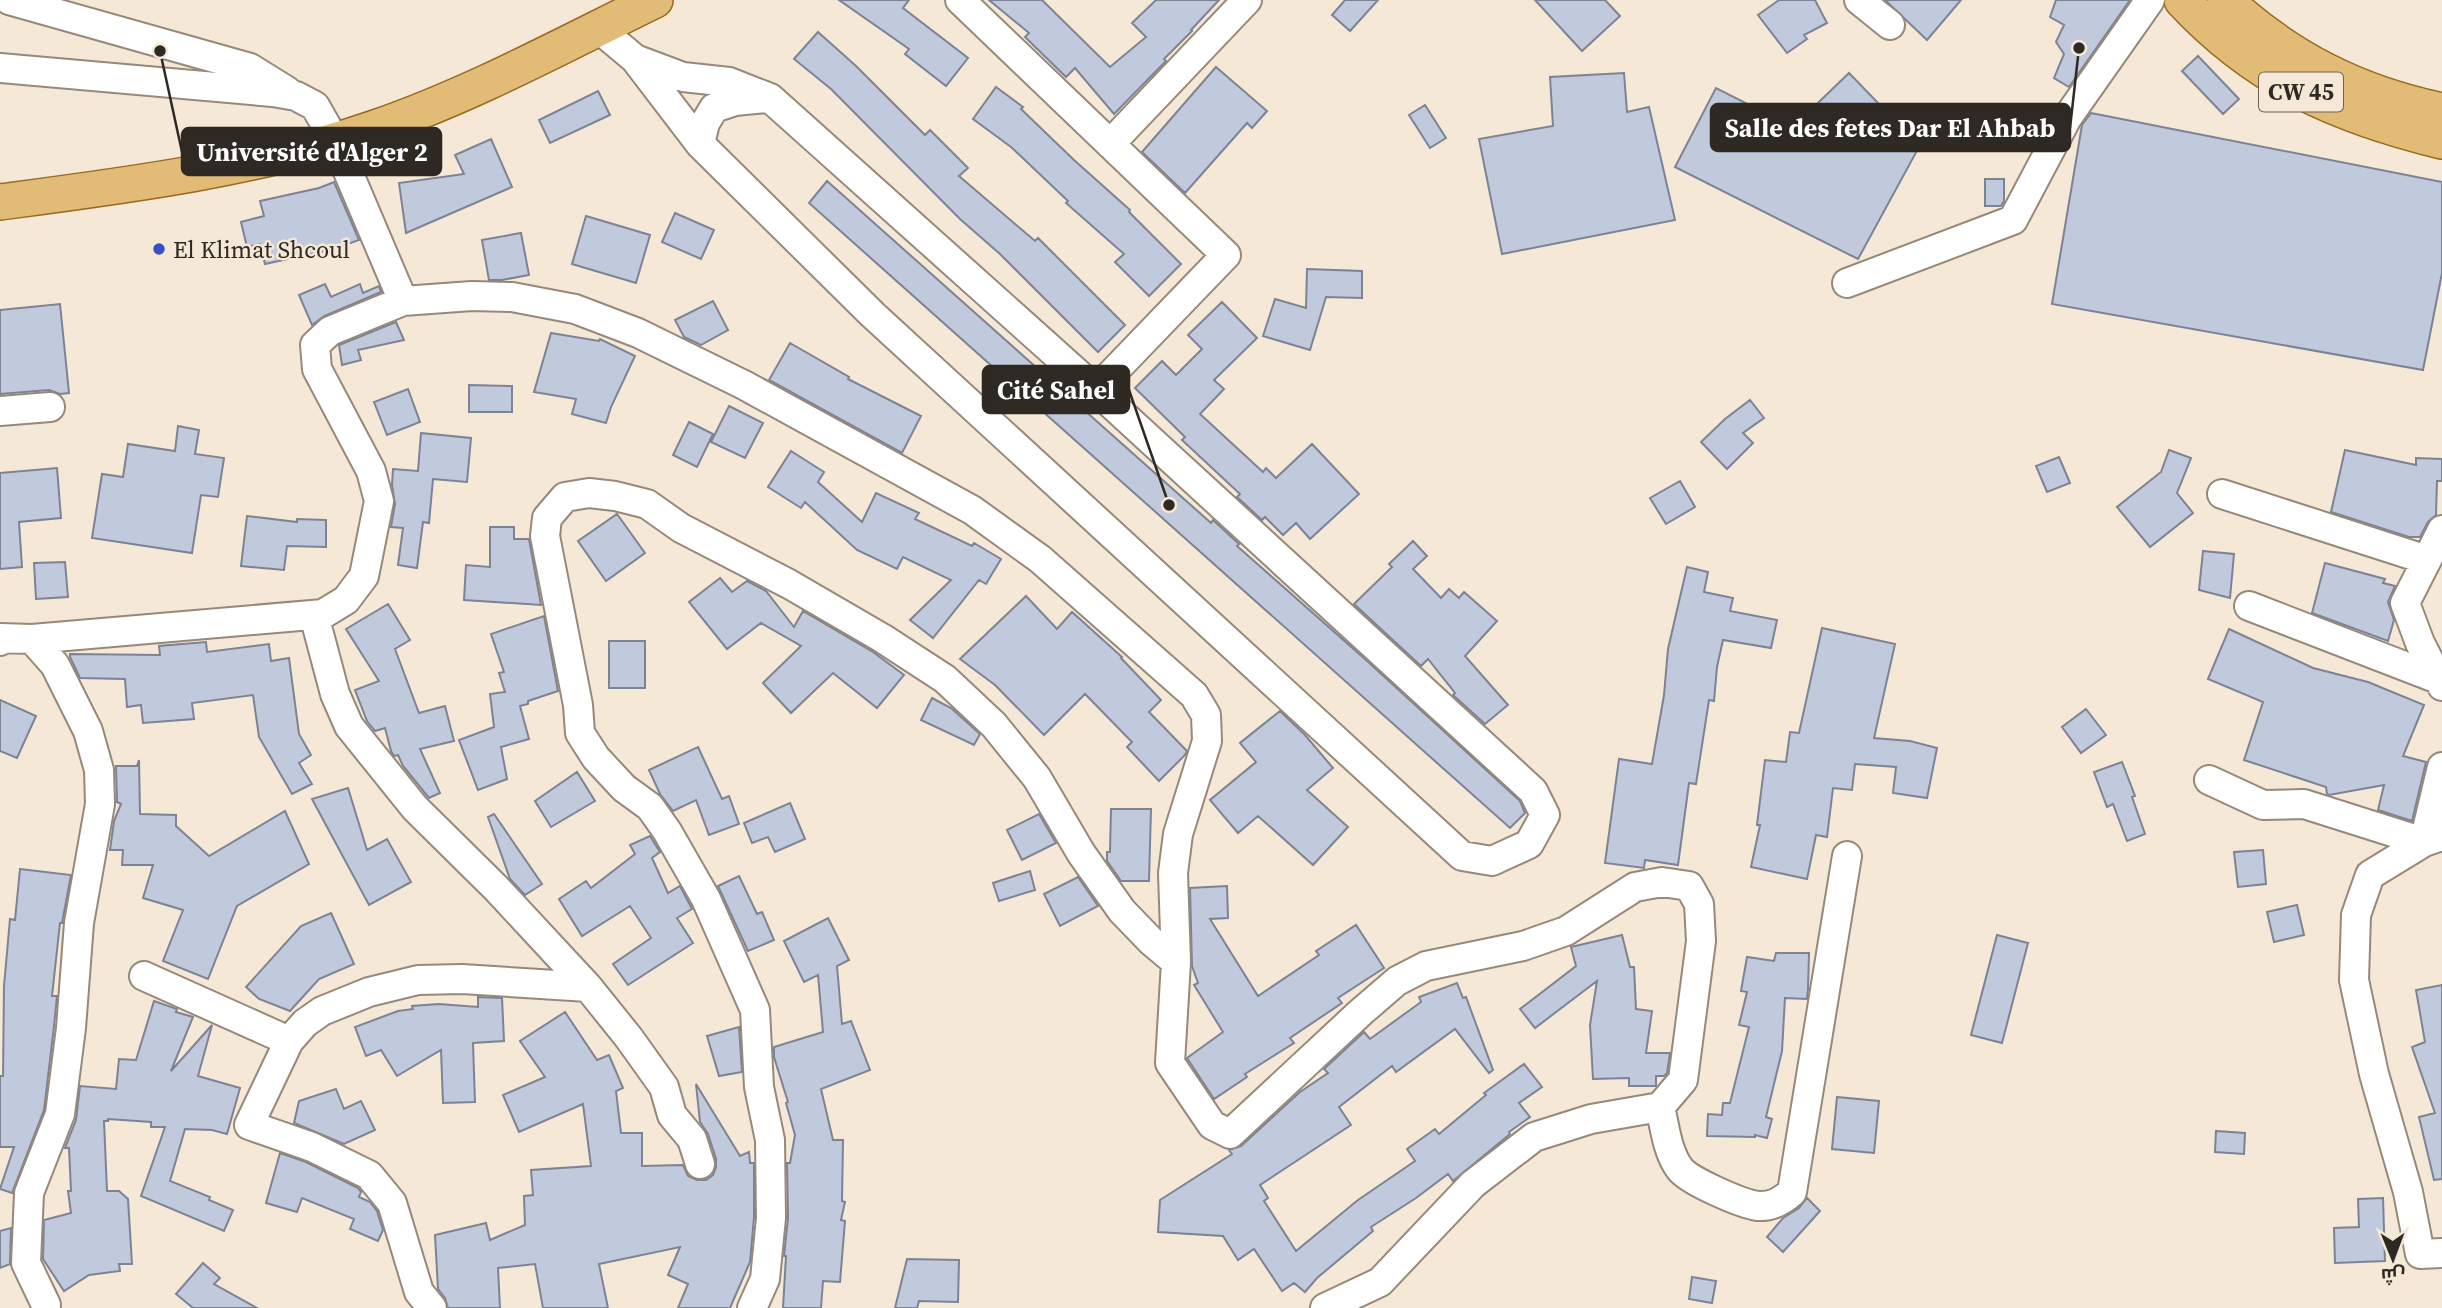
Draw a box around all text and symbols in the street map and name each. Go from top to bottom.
road number: CW 45 [2259,72,2343,111]
callout: Salle des fetes Dar El Ahbab [1711,104,2070,151]
text: Salle des fetes Dar El Ahbab [1725,110,2056,146]
callout: Université d'Alger 2 [182,128,441,175]
text: Université d'Alger 2 [196,134,428,170]
place label: El Klimat Shcoul [173,233,350,266]
marker: El Klimat Shcoul [151,241,167,257]
callout: Cité Sahel [983,366,1129,413]
text: Cité Sahel [997,372,1115,408]
north arrow [2358,1224,2428,1294]
text: ش [2381,1263,2406,1289]

